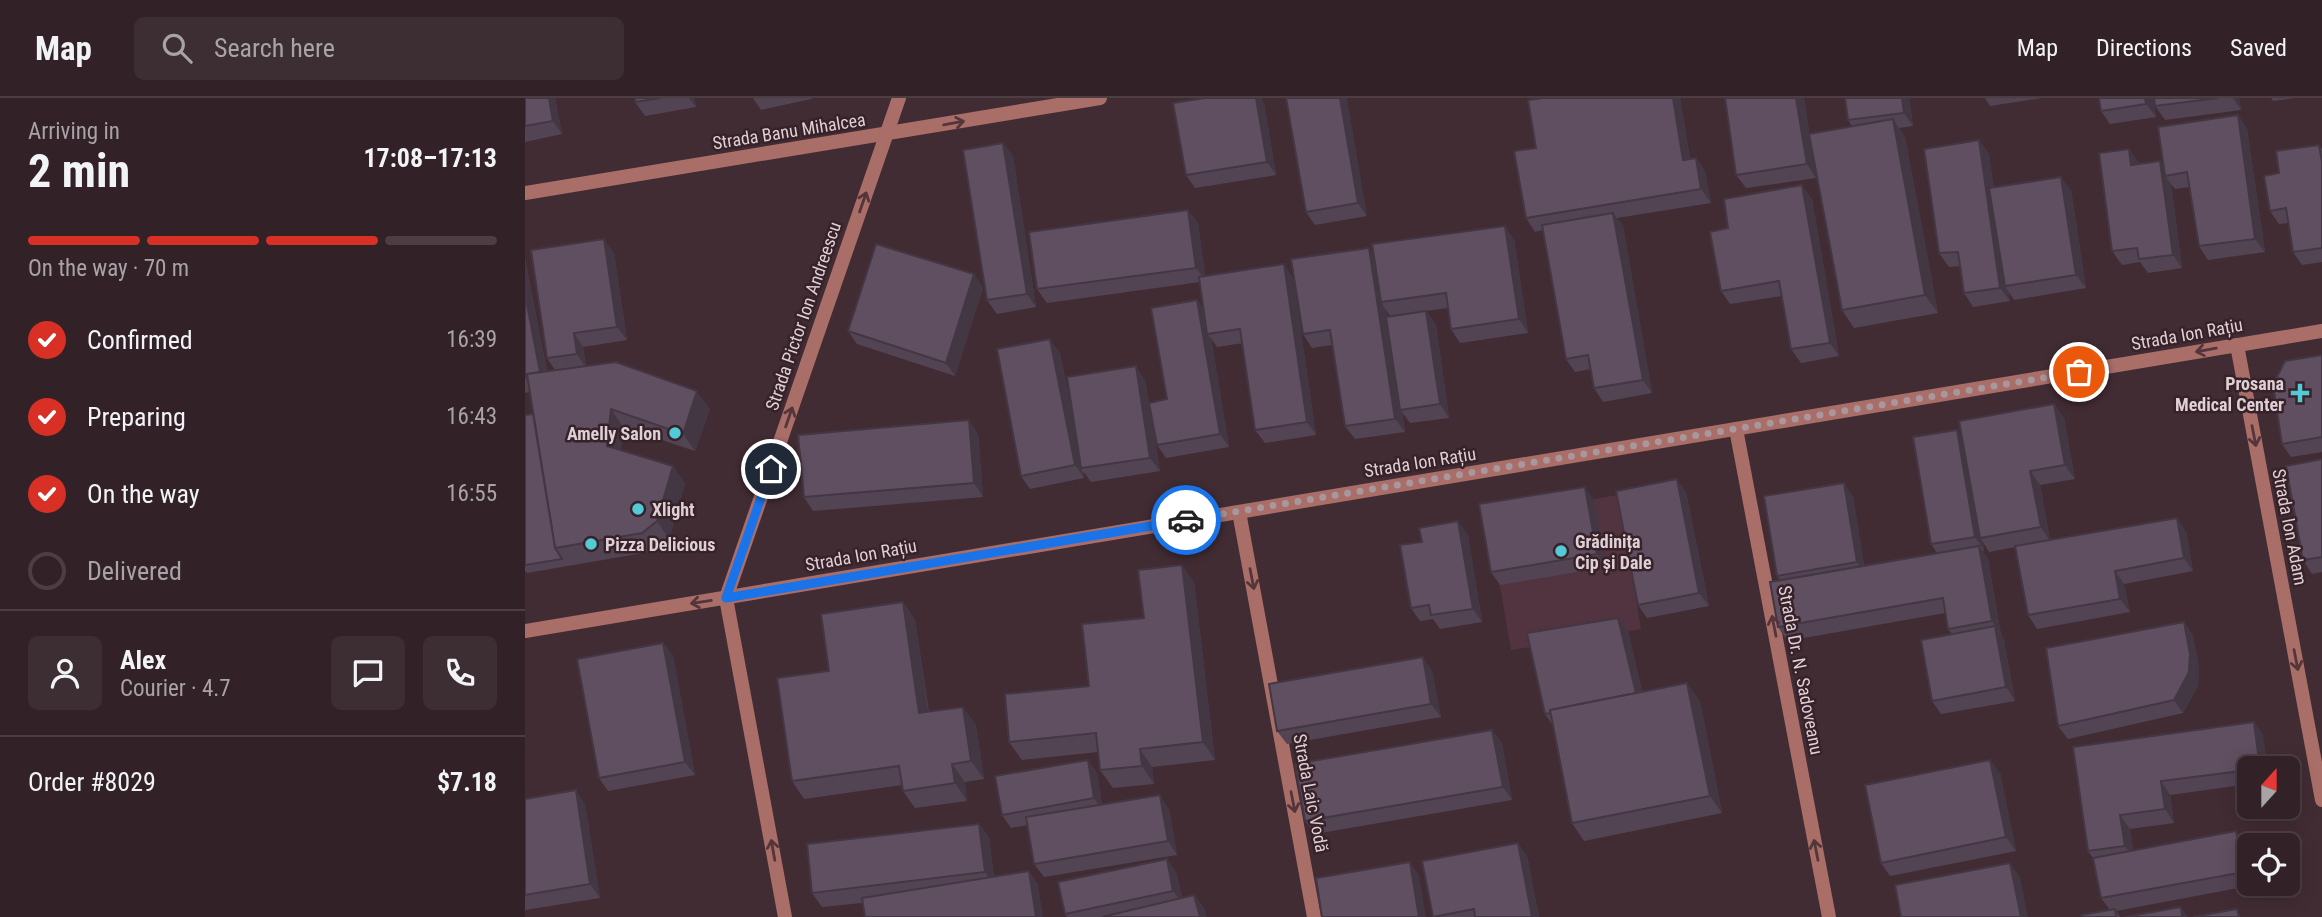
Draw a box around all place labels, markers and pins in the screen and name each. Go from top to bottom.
pin [2049,342,2109,402]
place label: Prosana Medical Center [2175,373,2284,415]
marker: Prosana Medical Center [2290,383,2310,403]
place label: Amelly Salon [567,423,661,444]
marker: Amelly Salon [667,425,683,441]
pin [741,439,801,499]
place label: Xlight [652,499,695,520]
marker: Xlight [630,501,646,517]
place label: Grădinița Cip și Dale [1575,531,1652,574]
place label: Pizza Delicious [605,534,715,555]
marker: Pizza Delicious [583,536,599,552]
marker: Grădinița Cip și Dale [1553,543,1569,559]

